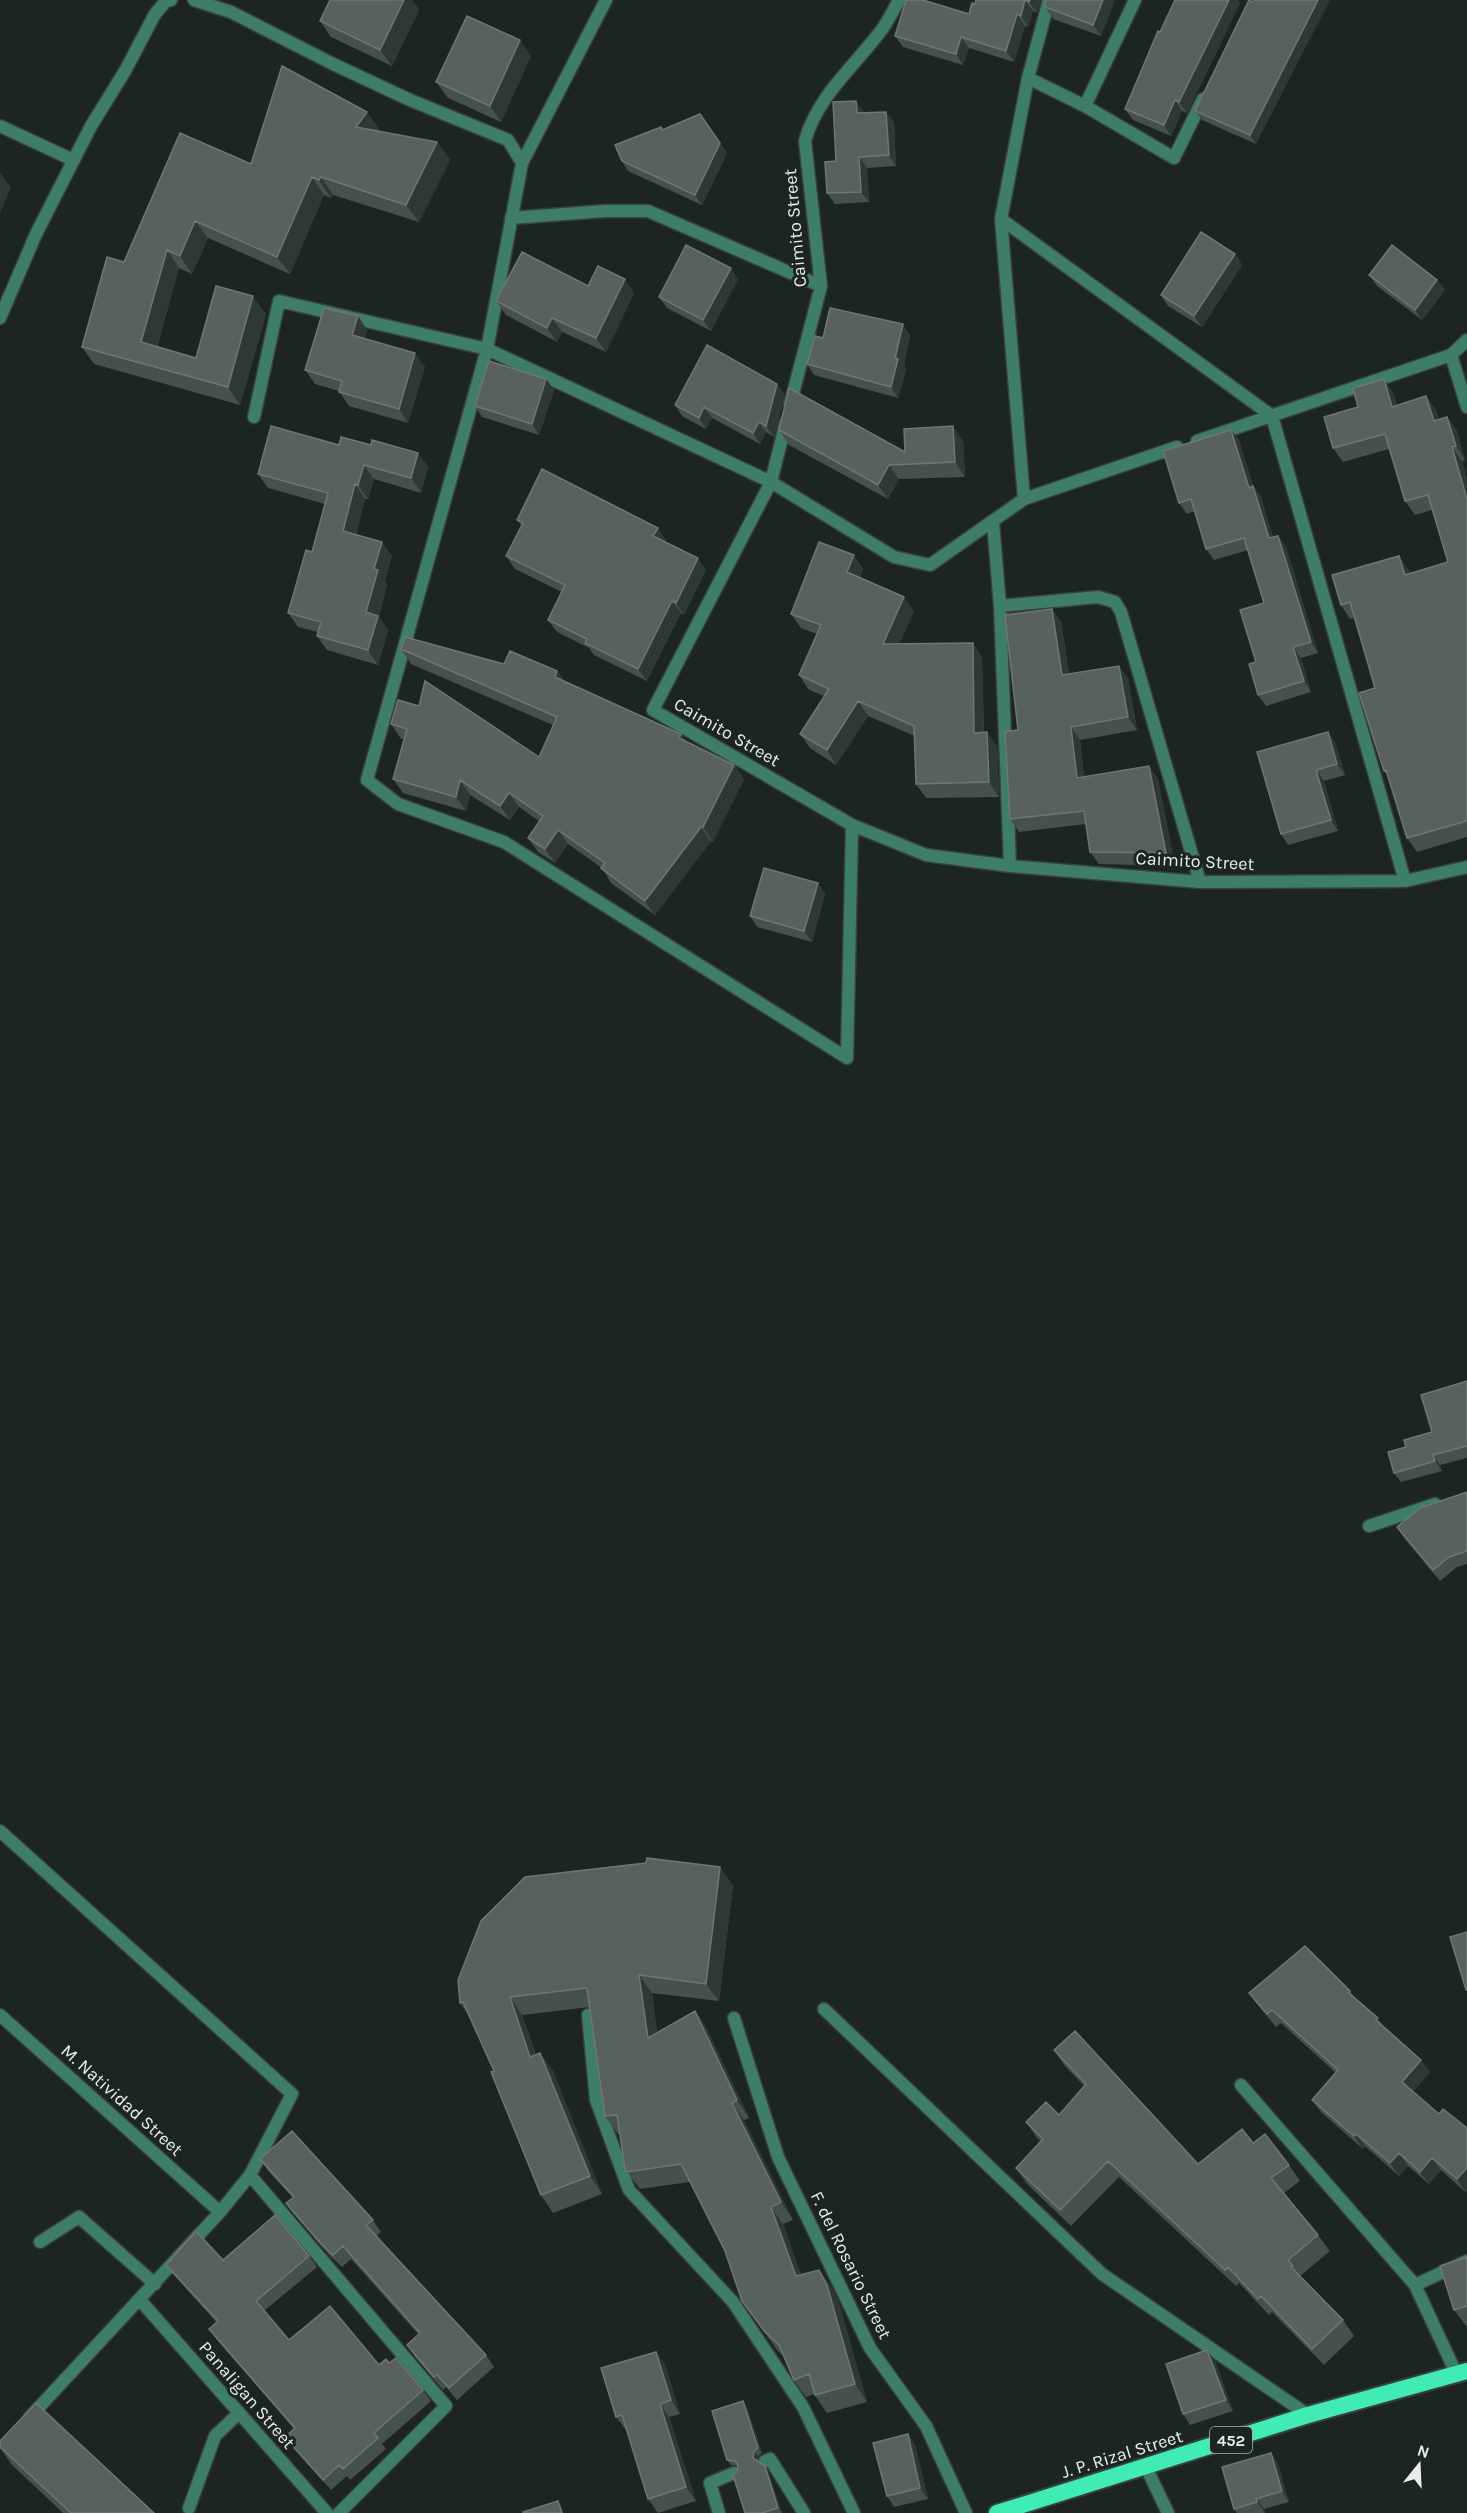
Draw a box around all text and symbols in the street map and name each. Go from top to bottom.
street label: Caimito Street [779,168,811,288]
street label: Caimito Street [670,693,784,771]
street label: Caimito Street [1135,847,1255,875]
street label: M. Natividad Street [57,2039,188,2161]
street label: F. del Rosario Street [806,2187,896,2343]
street label: Panaligan Street [194,2337,300,2454]
street label: J. P. Rizal Street [1059,2425,1186,2483]
road number: 452 [1210,2427,1252,2453]
north arrow [1389,2435,1449,2495]
text: N [1415,2440,1432,2462]

